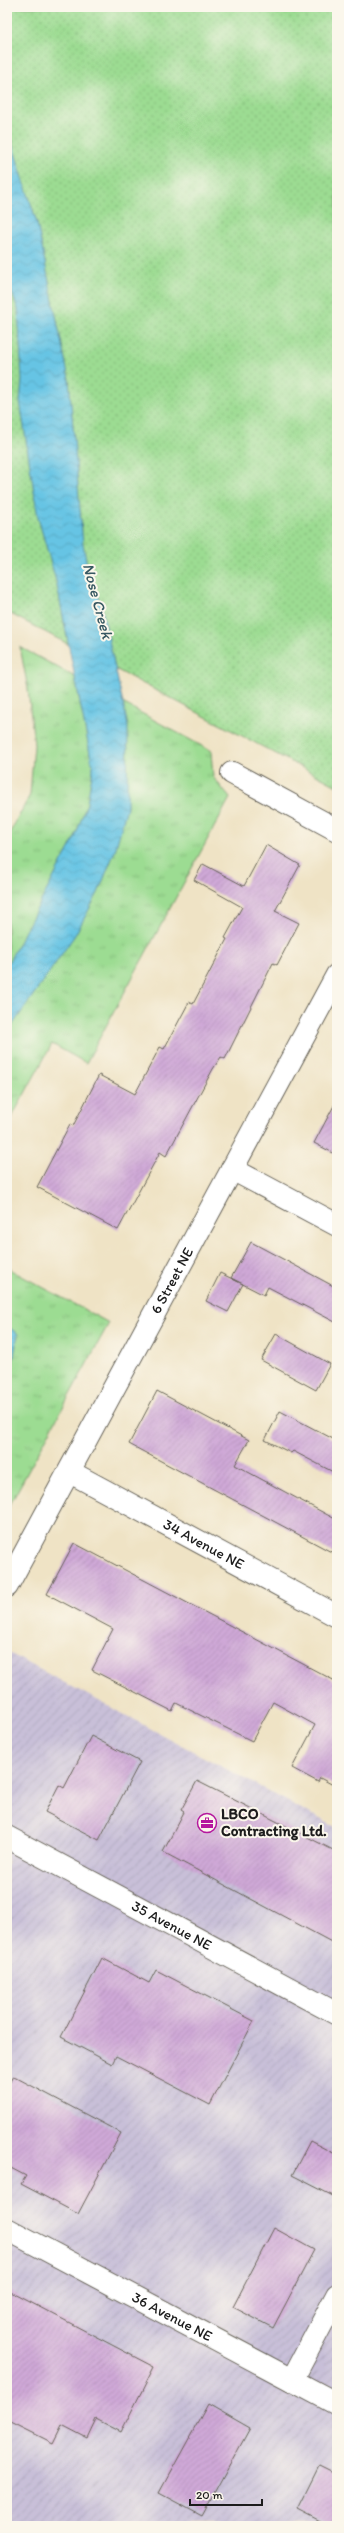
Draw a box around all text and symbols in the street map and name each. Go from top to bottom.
water label: Nose Creek [79,561,117,641]
street label: 6 Street NE [147,1244,197,1317]
street label: 34 Avenue NE [160,1515,247,1573]
place label: LBCO Contracting Ltd. [221,1805,327,1841]
office icon: LBCO Contracting Ltd. [196,1812,218,1834]
street label: 35 Avenue NE [129,1897,215,1954]
street label: 36 Avenue NE [129,2288,215,2345]
scale bar [190,2481,262,2507]
text: 20 m [196,2488,223,2502]

